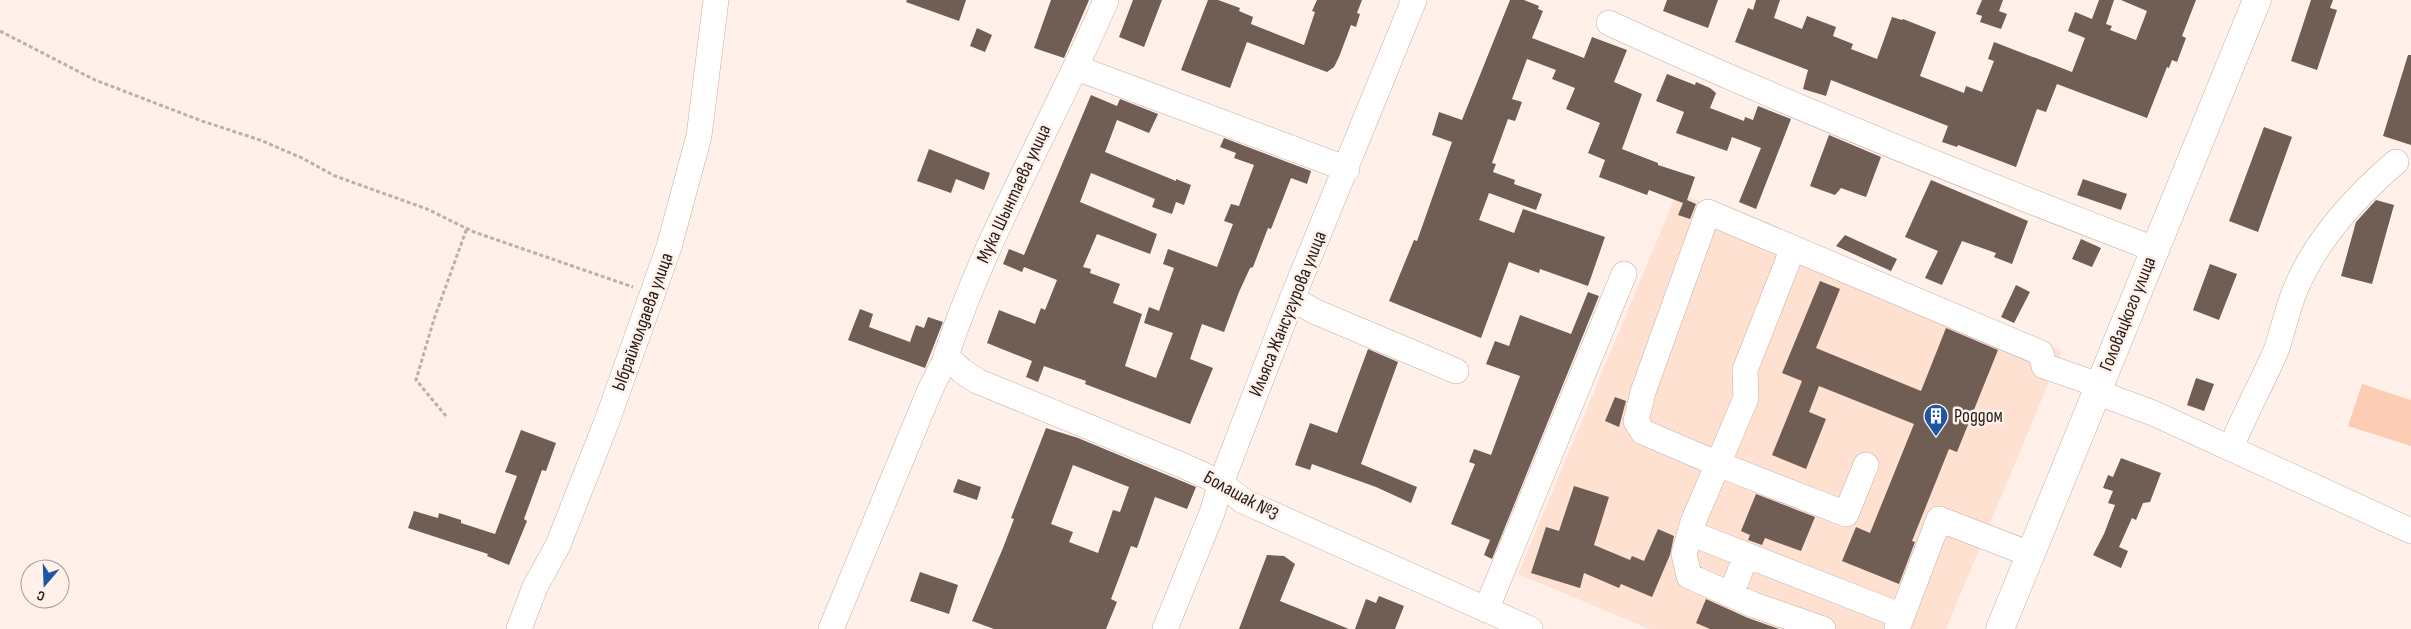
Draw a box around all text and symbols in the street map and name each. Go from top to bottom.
street label: Мука Шынтаева улица [972,121,1056,267]
street label: Ильяса Жансугурова улица [1244,228,1332,400]
street label: Ыбраймолдаева улица [607,250,679,394]
street label: Головацкого улица [2095,253,2161,375]
building icon: Роддом [1923,403,1949,437]
place label: Роддом [1954,405,2003,428]
street label: Болашак №3 [1199,466,1283,526]
north arrow [20,559,70,609]
text: С [35,587,47,605]

